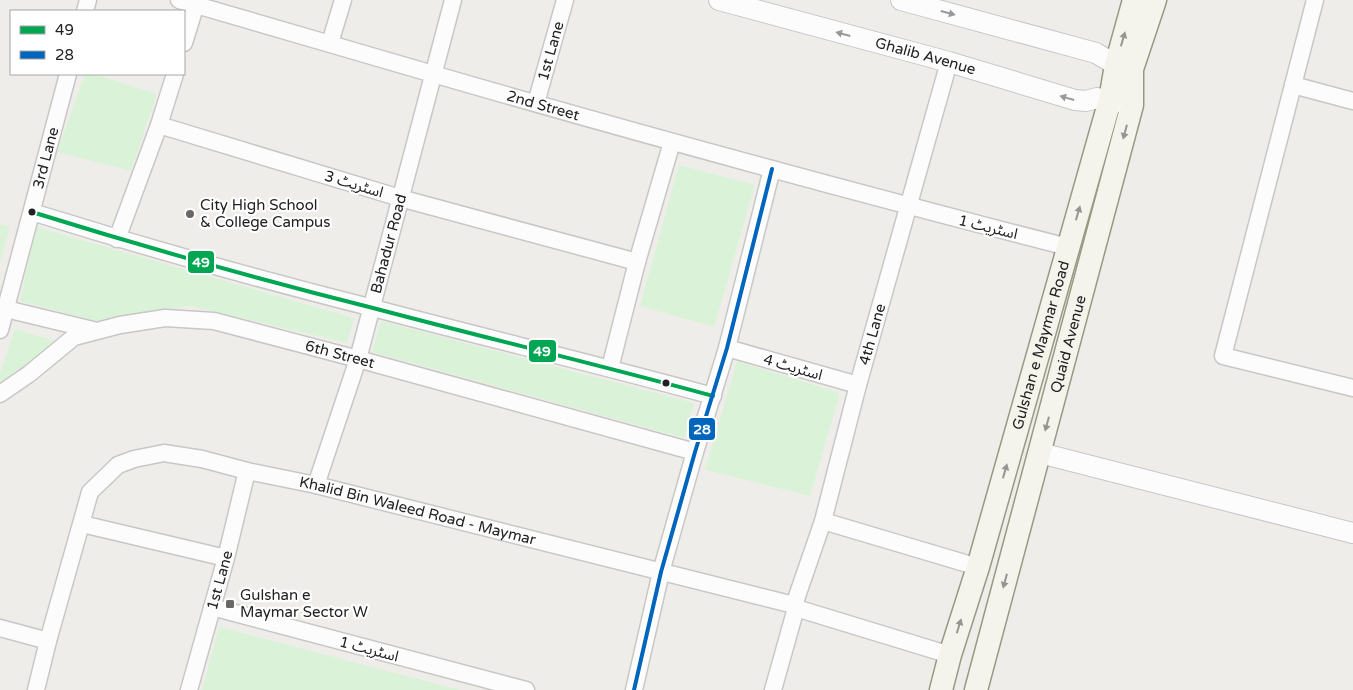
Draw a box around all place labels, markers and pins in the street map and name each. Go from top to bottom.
place label: City High School & College Campus [200,196,330,231]
unlabelled marker [27,207,37,217]
marker: City High School & College Campus [184,208,196,220]
unlabelled marker [661,378,671,388]
place label: Gulshan e Maymar Sector W [240,586,368,621]
marker: Gulshan e Maymar Sector W [224,598,236,610]

